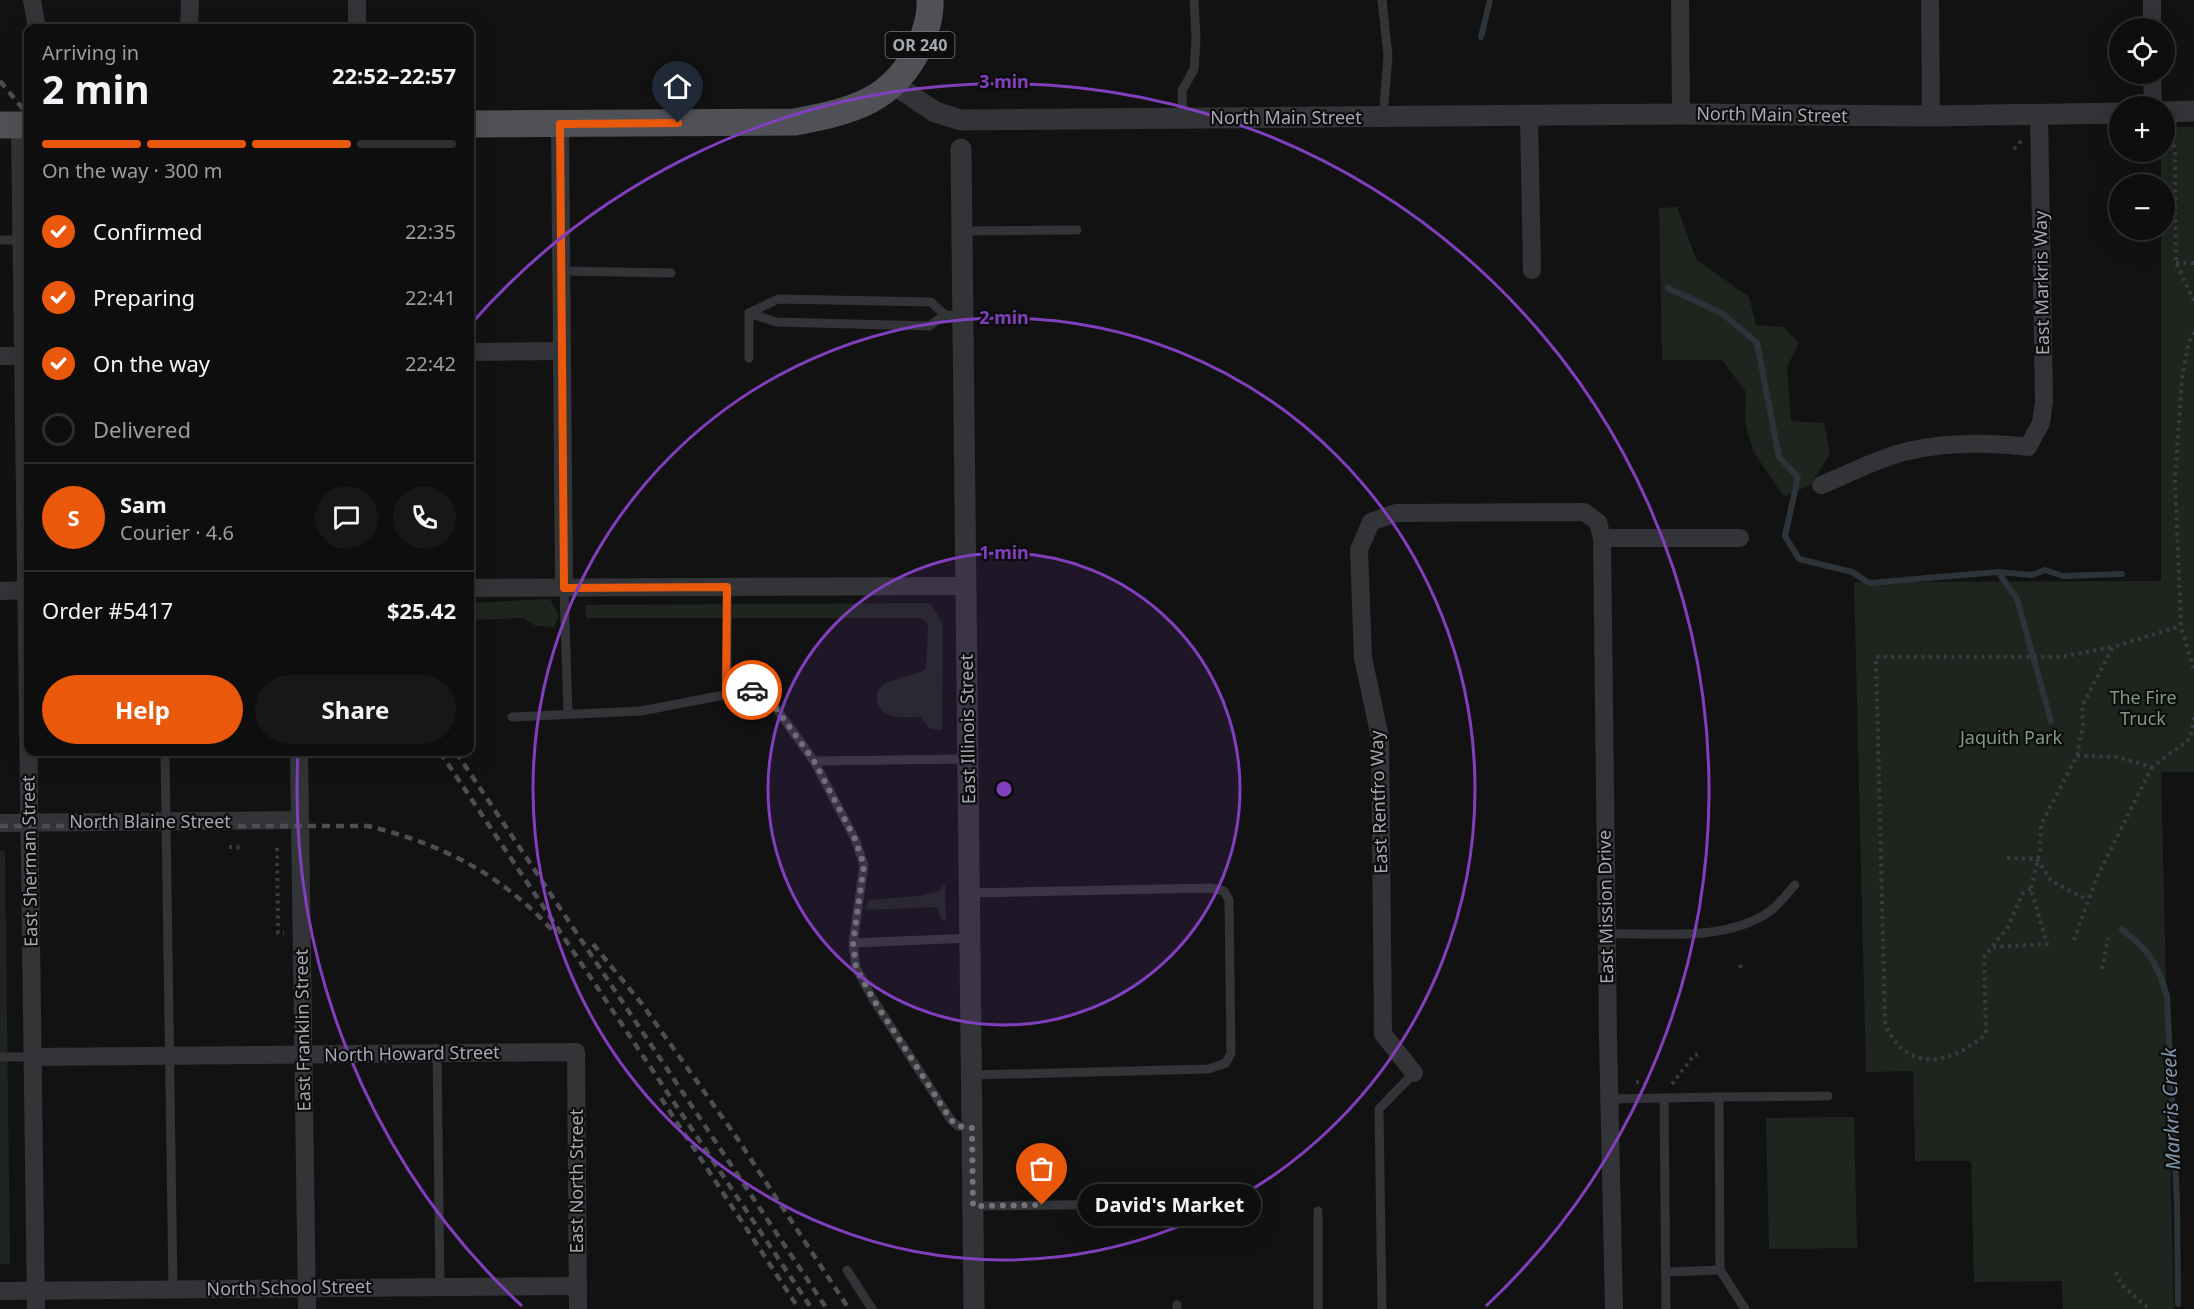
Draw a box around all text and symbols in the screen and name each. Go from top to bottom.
map controls [2109,18,2175,240]
button: locate [2109,18,2175,84]
road number: OR 240 [886,32,954,58]
text: Arriving in [42,39,139,66]
text: 22:52–22:57 [332,60,456,90]
pin [652,61,703,123]
text: 2 min [42,62,149,115]
text: 3 min [979,69,1029,93]
icon: home [661,70,694,103]
button: + [2109,96,2175,162]
street label: North Main Street [1696,101,1848,127]
street label: North Main Street [1210,105,1362,129]
text: On the way · 300 m [42,157,222,184]
button: − [2109,174,2175,240]
street label: East Markris Way [2028,210,2054,355]
icon: check [42,215,75,248]
text: Confirmed [93,216,203,246]
text: 22:35 [405,218,456,245]
icon: check [42,281,75,314]
text: Preparing [93,282,195,312]
text: 22:41 [405,284,456,311]
text: 2 min [979,305,1029,329]
icon: check [42,347,75,380]
text: On the way [93,348,210,378]
text: 22:42 [405,350,456,377]
text: Delivered [93,414,191,444]
button: chat [315,486,378,549]
button: phone [393,486,456,549]
text: Sam [120,489,167,519]
text: S [67,502,80,532]
text: Courier · 4.6 [120,519,234,546]
text: 1 min [979,540,1029,564]
text: Order #5417 [42,595,173,625]
text: $25.42 [387,595,456,625]
street label: East Illinois Street [954,653,980,804]
courier [722,660,782,720]
icon: car [736,674,769,707]
button: Help [42,675,243,744]
button: Share [255,675,456,744]
park label: The Fire Truck [2109,685,2177,730]
park label: Jaquith Park [1958,725,2062,749]
street label: East Rentfro Way [1363,729,1392,874]
street label: East Sherman Street [15,775,42,947]
centre of rings [994,779,1014,799]
street label: North Blaine Street [69,809,231,833]
street label: East Mission Drive [1592,830,1618,984]
street label: East Franklin Street [289,948,315,1111]
street label: North Howard Street [324,1039,500,1067]
water label: Markris Creek [2155,1046,2186,1171]
street label: East North Street [564,1108,588,1253]
pin [1016,1143,1067,1205]
icon: bag [1025,1152,1058,1185]
callout: David's Market [1078,1184,1261,1226]
text: David's Market [1095,1191,1244,1218]
street label: North School Street [206,1274,372,1300]

